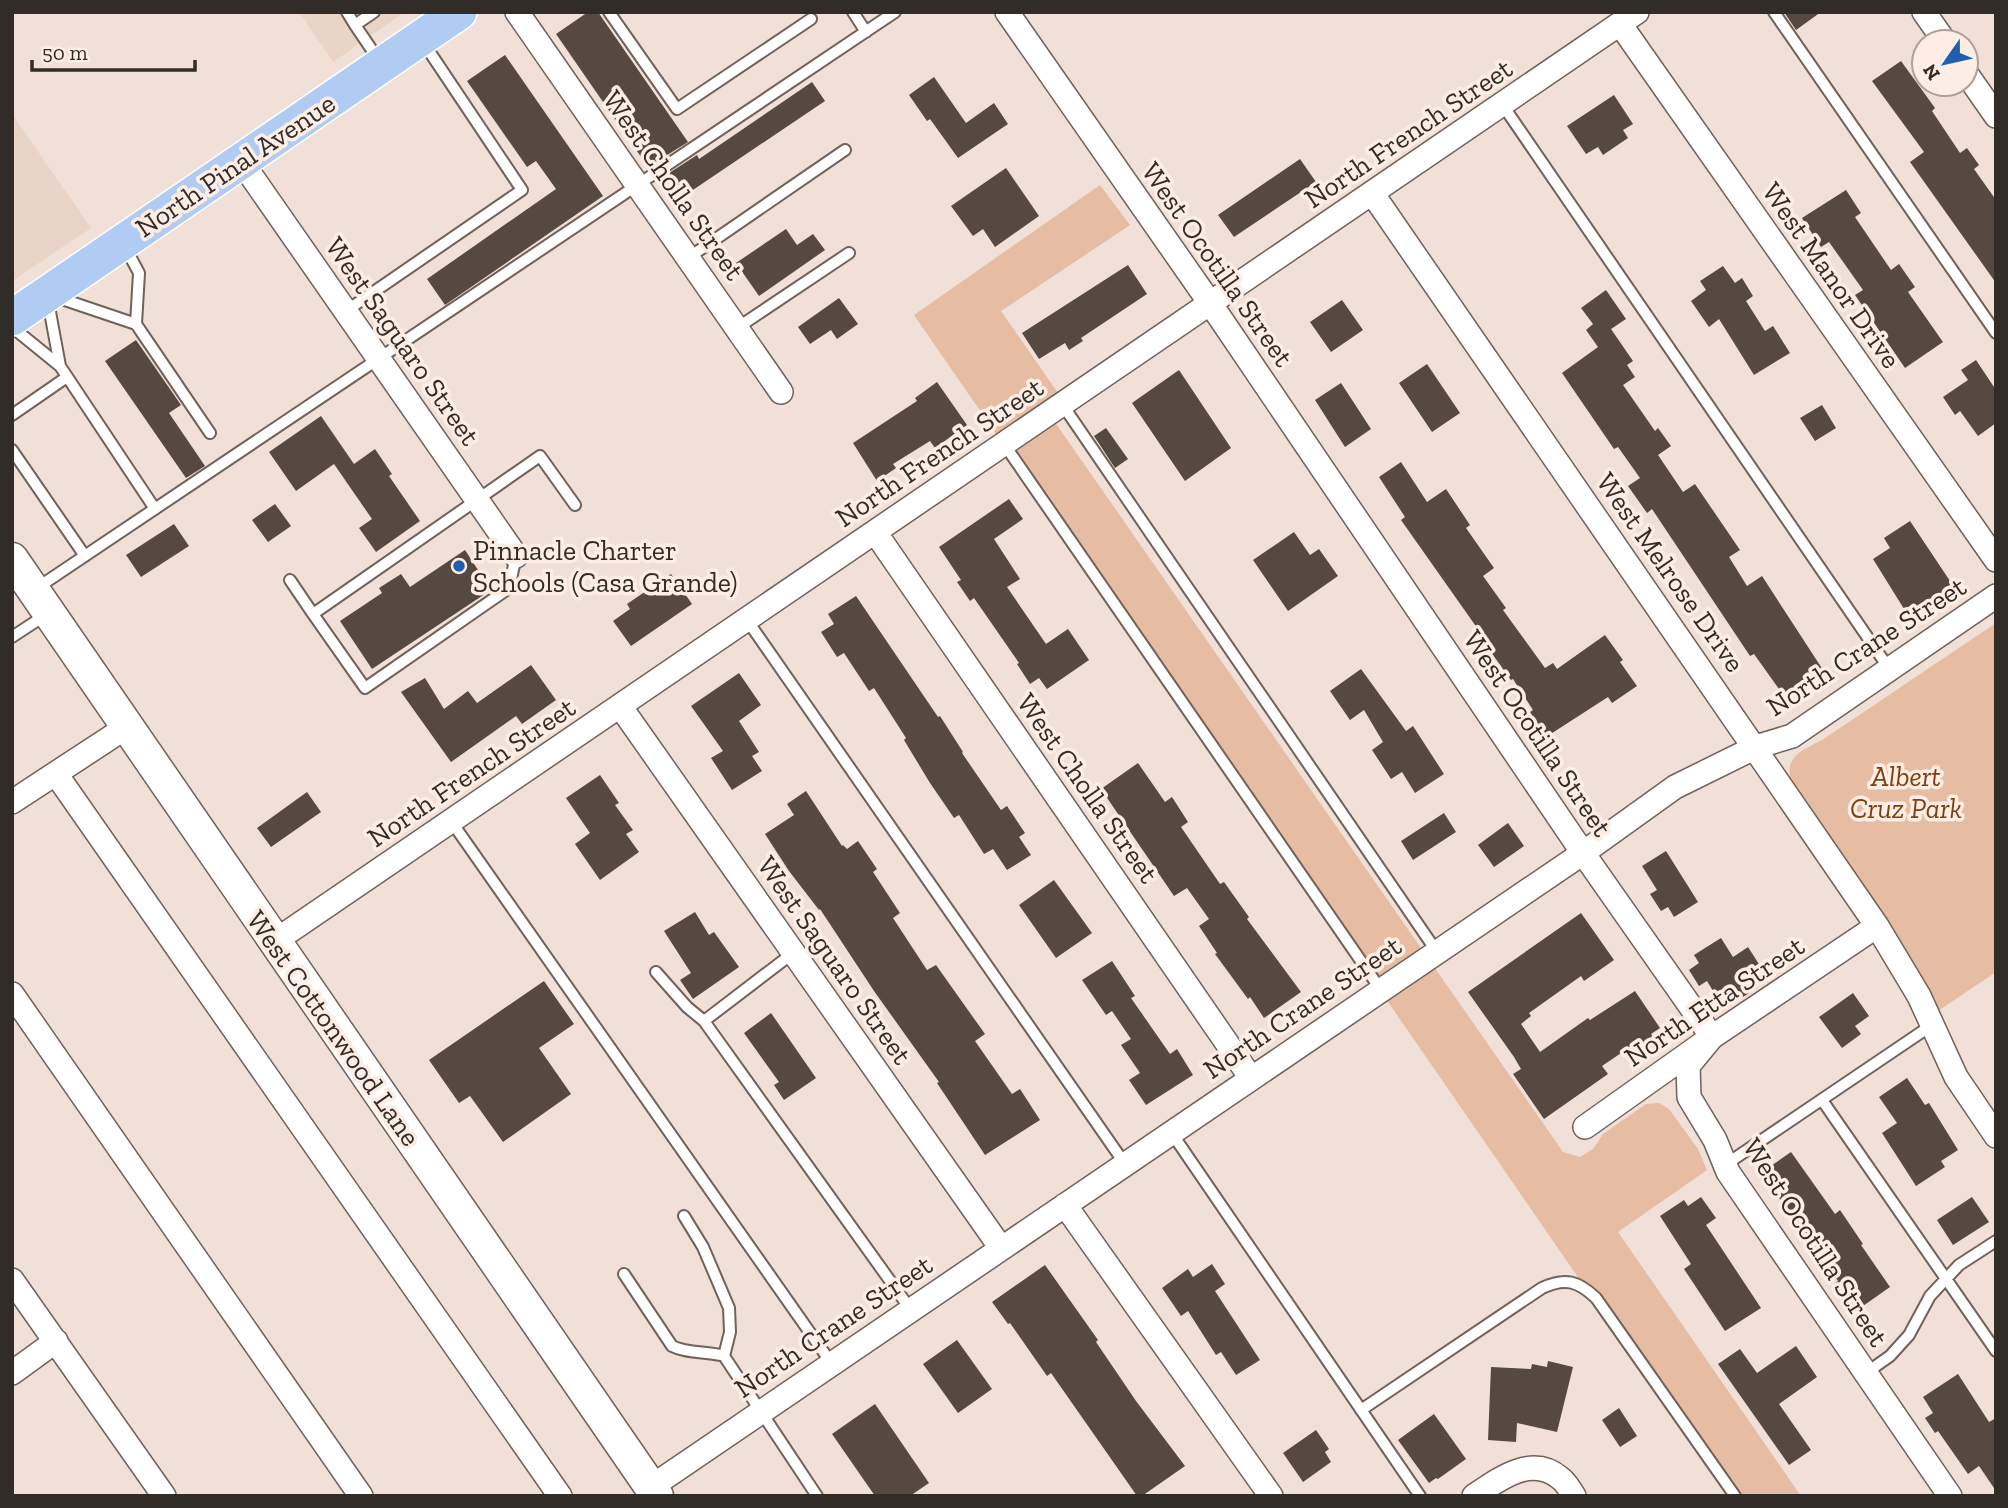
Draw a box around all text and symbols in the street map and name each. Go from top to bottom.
scale bar [32,28,194,72]
north arrow [1910,28,1980,98]
text: 50 m [42,40,88,65]
street label: North French Street [1298,51,1519,215]
text: N [1918,60,1945,85]
street label: West Cholla Street [596,84,752,287]
street label: North Pinal Avenue [129,86,341,244]
street label: West Ocotilla Street [1135,156,1301,373]
street label: West Manor Drive [1755,176,1908,374]
street label: West Saguaro Street [318,231,487,452]
street label: North French Street [829,370,1050,534]
street label: West Melrose Drive [1590,466,1752,678]
place label: Pinnacle Charter Schools (Casa Grande) [473,534,737,599]
marker: Pinnacle Charter Schools (Casa Grande) [451,558,467,574]
street label: North Crane Street [1760,569,1973,723]
street label: West Ocotilla Street [1456,624,1619,843]
street label: West Cholla Street [1010,687,1166,890]
street label: North French Street [361,690,582,854]
park label: Albert Cruz Park [1850,760,1962,825]
street label: West Saguaro Street [750,850,919,1071]
street label: West Cottonwood Lane [240,904,427,1152]
street label: North Crane Street [1197,929,1408,1086]
street label: North Etta Street [1618,929,1811,1074]
street label: West Ocotilla Street [1736,1132,1896,1353]
street label: North Crane Street [728,1248,939,1405]

